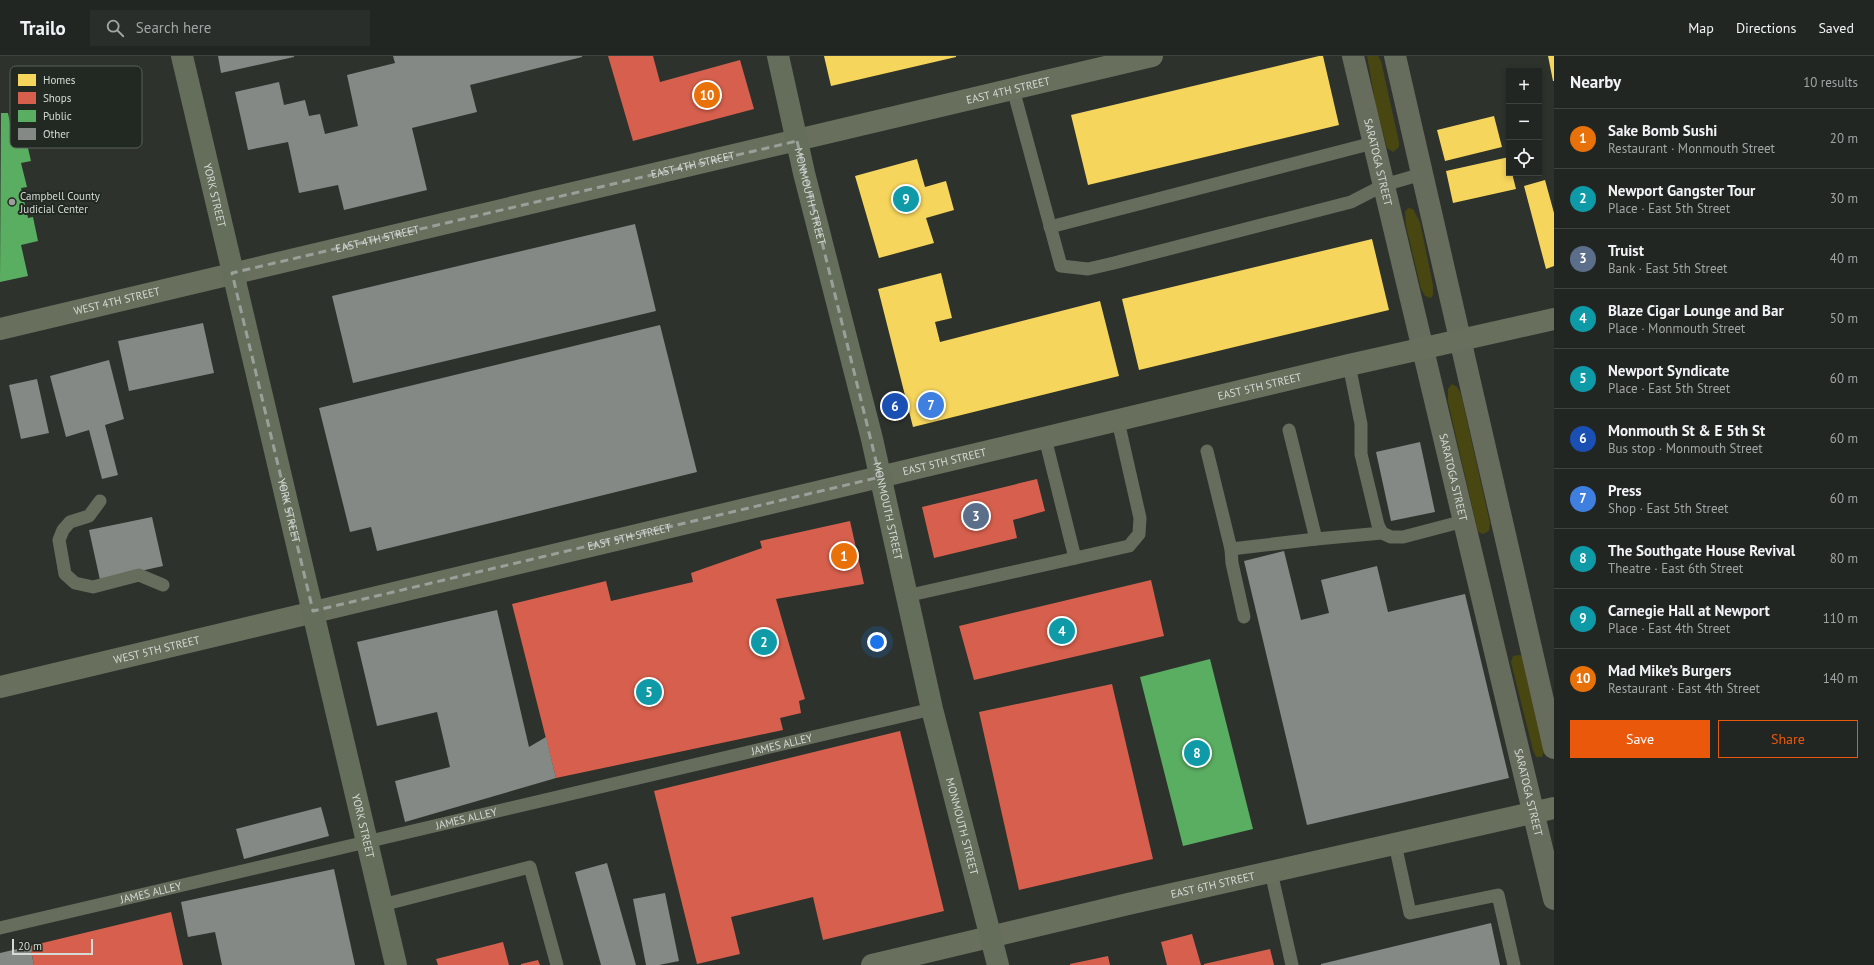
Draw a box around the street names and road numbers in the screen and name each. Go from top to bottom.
street label: EAST 4TH STREET [965,74,1051,107]
street label: SARATOGA STREET [1361,117,1395,207]
street label: MONMOUTH STREET [792,146,829,247]
street label: EAST 4TH STREET [649,148,736,181]
street label: YORK STREET [200,162,229,229]
street label: EAST 4TH STREET [334,222,421,256]
street label: WEST 4TH STREET [72,284,161,318]
street label: EAST 5TH STREET [1216,370,1303,403]
street label: SARATOGA STREET [1436,432,1471,522]
street label: EAST 5TH STREET [901,445,988,478]
street label: MONMOUTH STREET [870,461,906,561]
street label: YORK STREET [275,477,303,544]
street label: EAST 5TH STREET [586,520,673,554]
street label: WEST 5TH STREET [112,633,201,667]
street label: JAMES ALLEY [749,730,815,759]
street label: SARATOGA STREET [1511,747,1546,837]
street label: MONMOUTH STREET [943,776,981,876]
street label: YORK STREET [349,792,378,859]
street label: JAMES ALLEY [433,804,499,833]
street label: EAST 6TH STREET [1169,869,1256,901]
street label: JAMES ALLEY [118,878,184,907]

